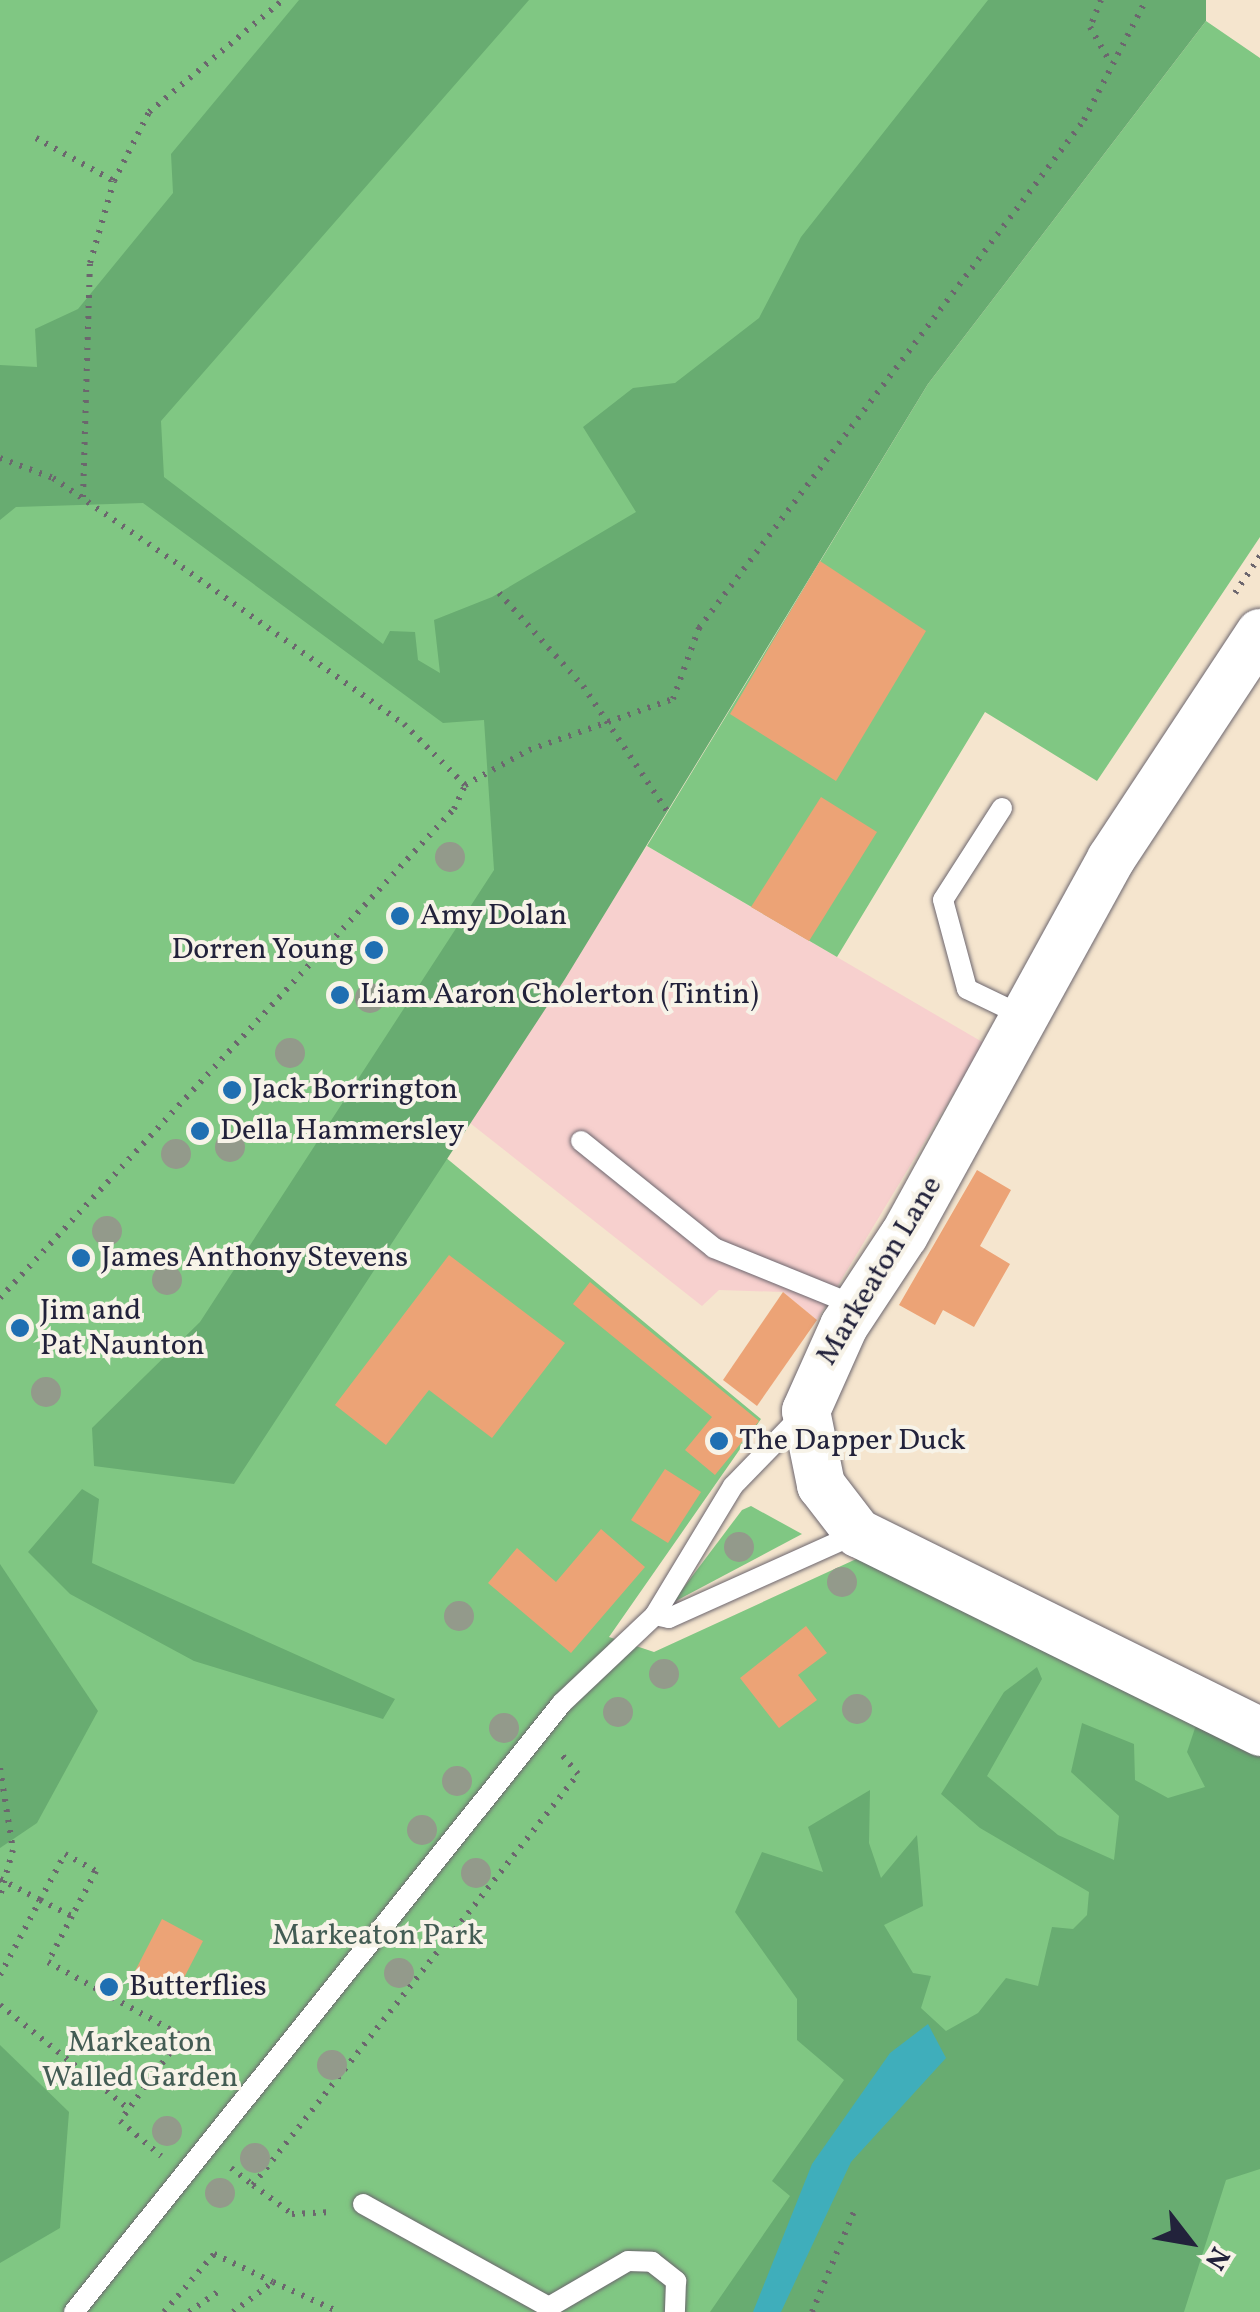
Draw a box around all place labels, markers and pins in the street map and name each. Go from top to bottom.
place label: Amy Dolan [420,898,568,934]
marker: Amy Dolan [389,905,411,927]
place label: Dorren Young [171,932,354,968]
marker: Dorren Young [363,939,385,961]
place label: Liam Aaron Cholerton (Tintin) [360,977,759,1013]
marker: Liam Aaron Cholerton (Tintin) [329,984,351,1006]
place label: Jack Borrington [252,1072,458,1108]
marker: Jack Borrington [221,1079,243,1101]
place label: Della Hammersley [220,1113,464,1149]
marker: Della Hammersley [189,1120,211,1142]
place label: James Anthony Stevens [101,1240,409,1276]
marker: James Anthony Stevens [70,1247,92,1269]
place label: Jim and Pat Naunton [40,1293,205,1364]
marker: Jim and Pat Naunton [9,1317,31,1339]
place label: The Dapper Duck [739,1423,966,1459]
marker: The Dapper Duck [708,1430,730,1452]
place label: Butterflies [129,1969,267,2005]
marker: Butterflies [98,1976,120,1998]

